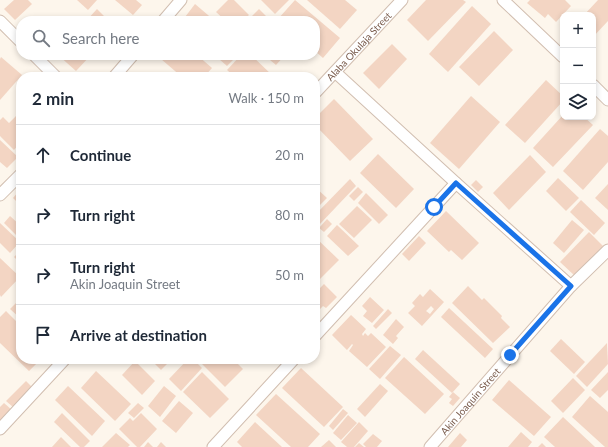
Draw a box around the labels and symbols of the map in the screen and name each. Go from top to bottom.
street label: Alaba Okulaja Street [324,9,394,83]
route start [425,198,443,216]
route end [501,346,519,364]
street label: Akin Joaquin Street [438,365,503,437]

